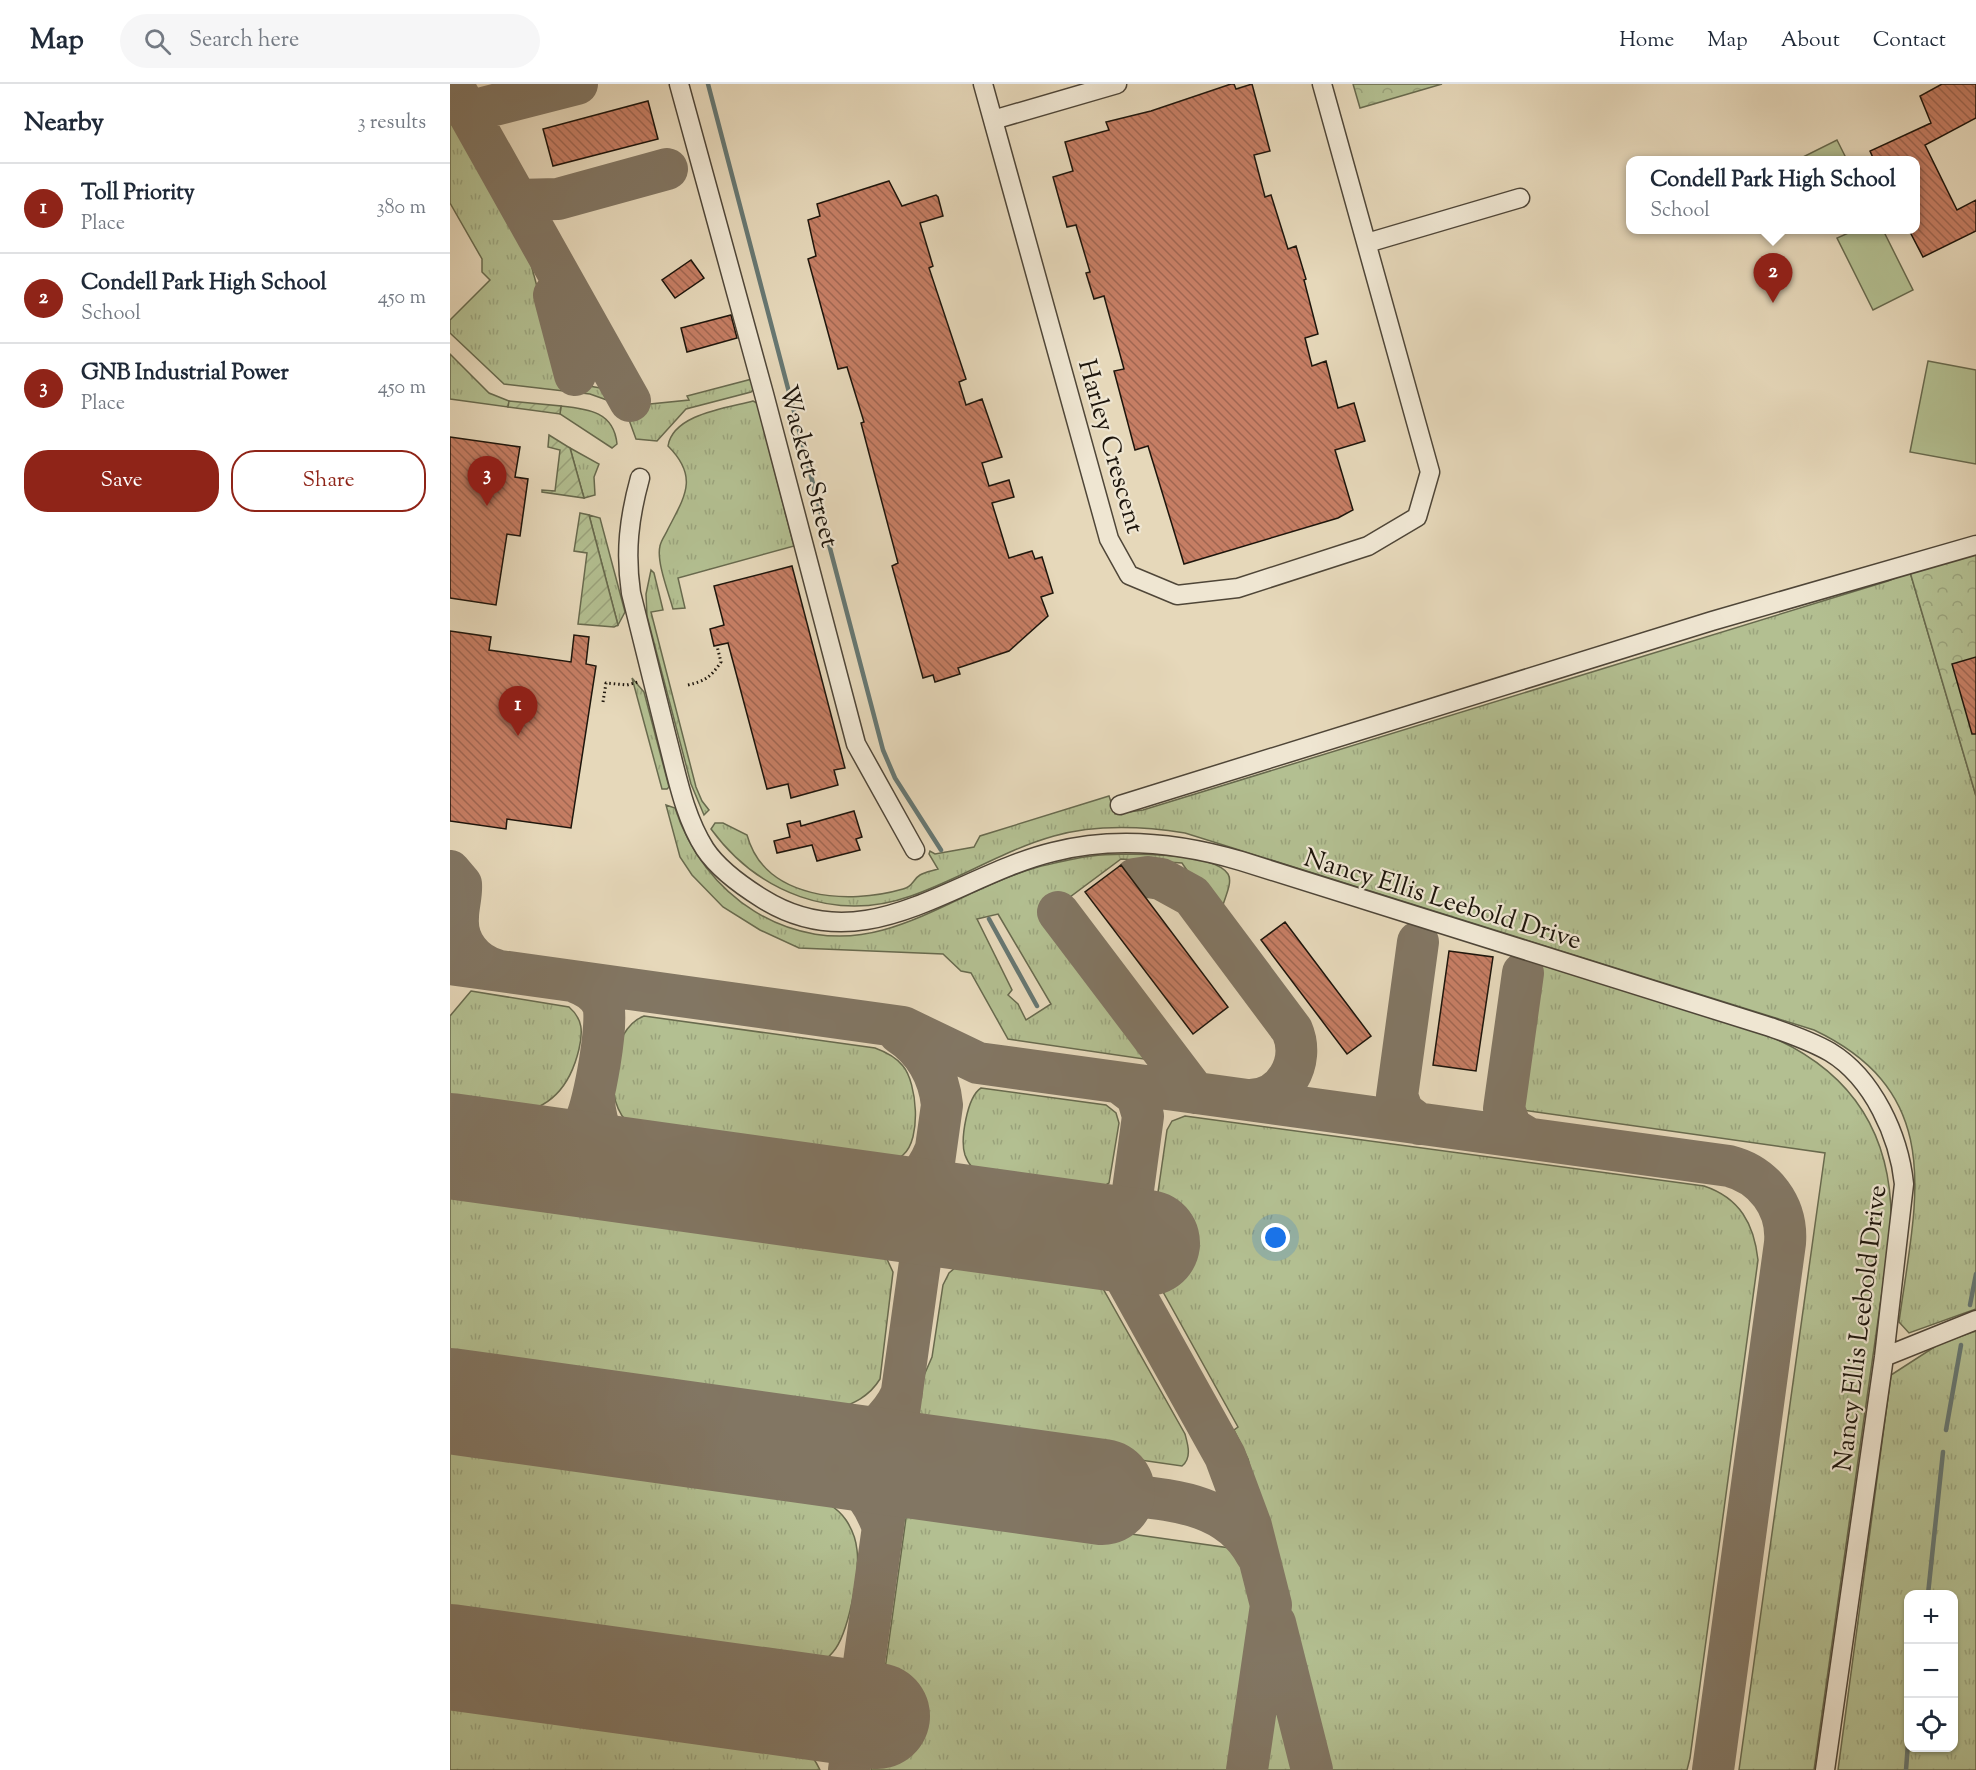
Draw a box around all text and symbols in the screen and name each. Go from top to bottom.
search box [120,14,540,68]
text: Map [30,21,84,61]
icon: search [141,25,174,58]
text: Search here [189,25,299,57]
text: Home [1619,26,1674,56]
text: Map [1707,26,1748,56]
text: About [1781,26,1840,56]
text: Contact [1873,26,1946,56]
text: Nearby [24,105,104,142]
text: 3 results [357,109,426,138]
popup [1626,156,1920,234]
text: Condell Park High School [1650,165,1896,197]
text: Toll Priority [81,178,195,210]
text: 1 [40,194,47,223]
text: 380 m [377,194,426,223]
text: School [1650,197,1710,226]
text: Place [81,210,125,239]
pin: 2 [1754,254,1792,303]
text: Condell Park High School [81,268,327,300]
text: 2 [39,284,48,313]
text: 450 m [378,284,426,313]
text: School [81,300,141,329]
street label: Harley Crescent [1067,355,1152,538]
text: GNB Industrial Power [81,358,289,390]
text: 3 [39,374,48,403]
text: 450 m [378,374,426,403]
street label: Wackett Street [768,381,847,552]
text: Place [81,390,125,419]
button: Save [24,450,219,512]
button: Share [231,450,426,512]
pin: 3 [468,456,507,506]
pin: 1 [498,686,538,736]
street label: Nancy Ellis Leebold Drive [1299,841,1586,960]
street label: Nancy Ellis Leebold Drive [1826,1183,1897,1474]
your location [1261,1223,1290,1252]
map controls [1904,1590,1958,1752]
button: + [1904,1590,1958,1644]
button: − [1904,1644,1958,1698]
button: locate [1904,1698,1958,1752]

